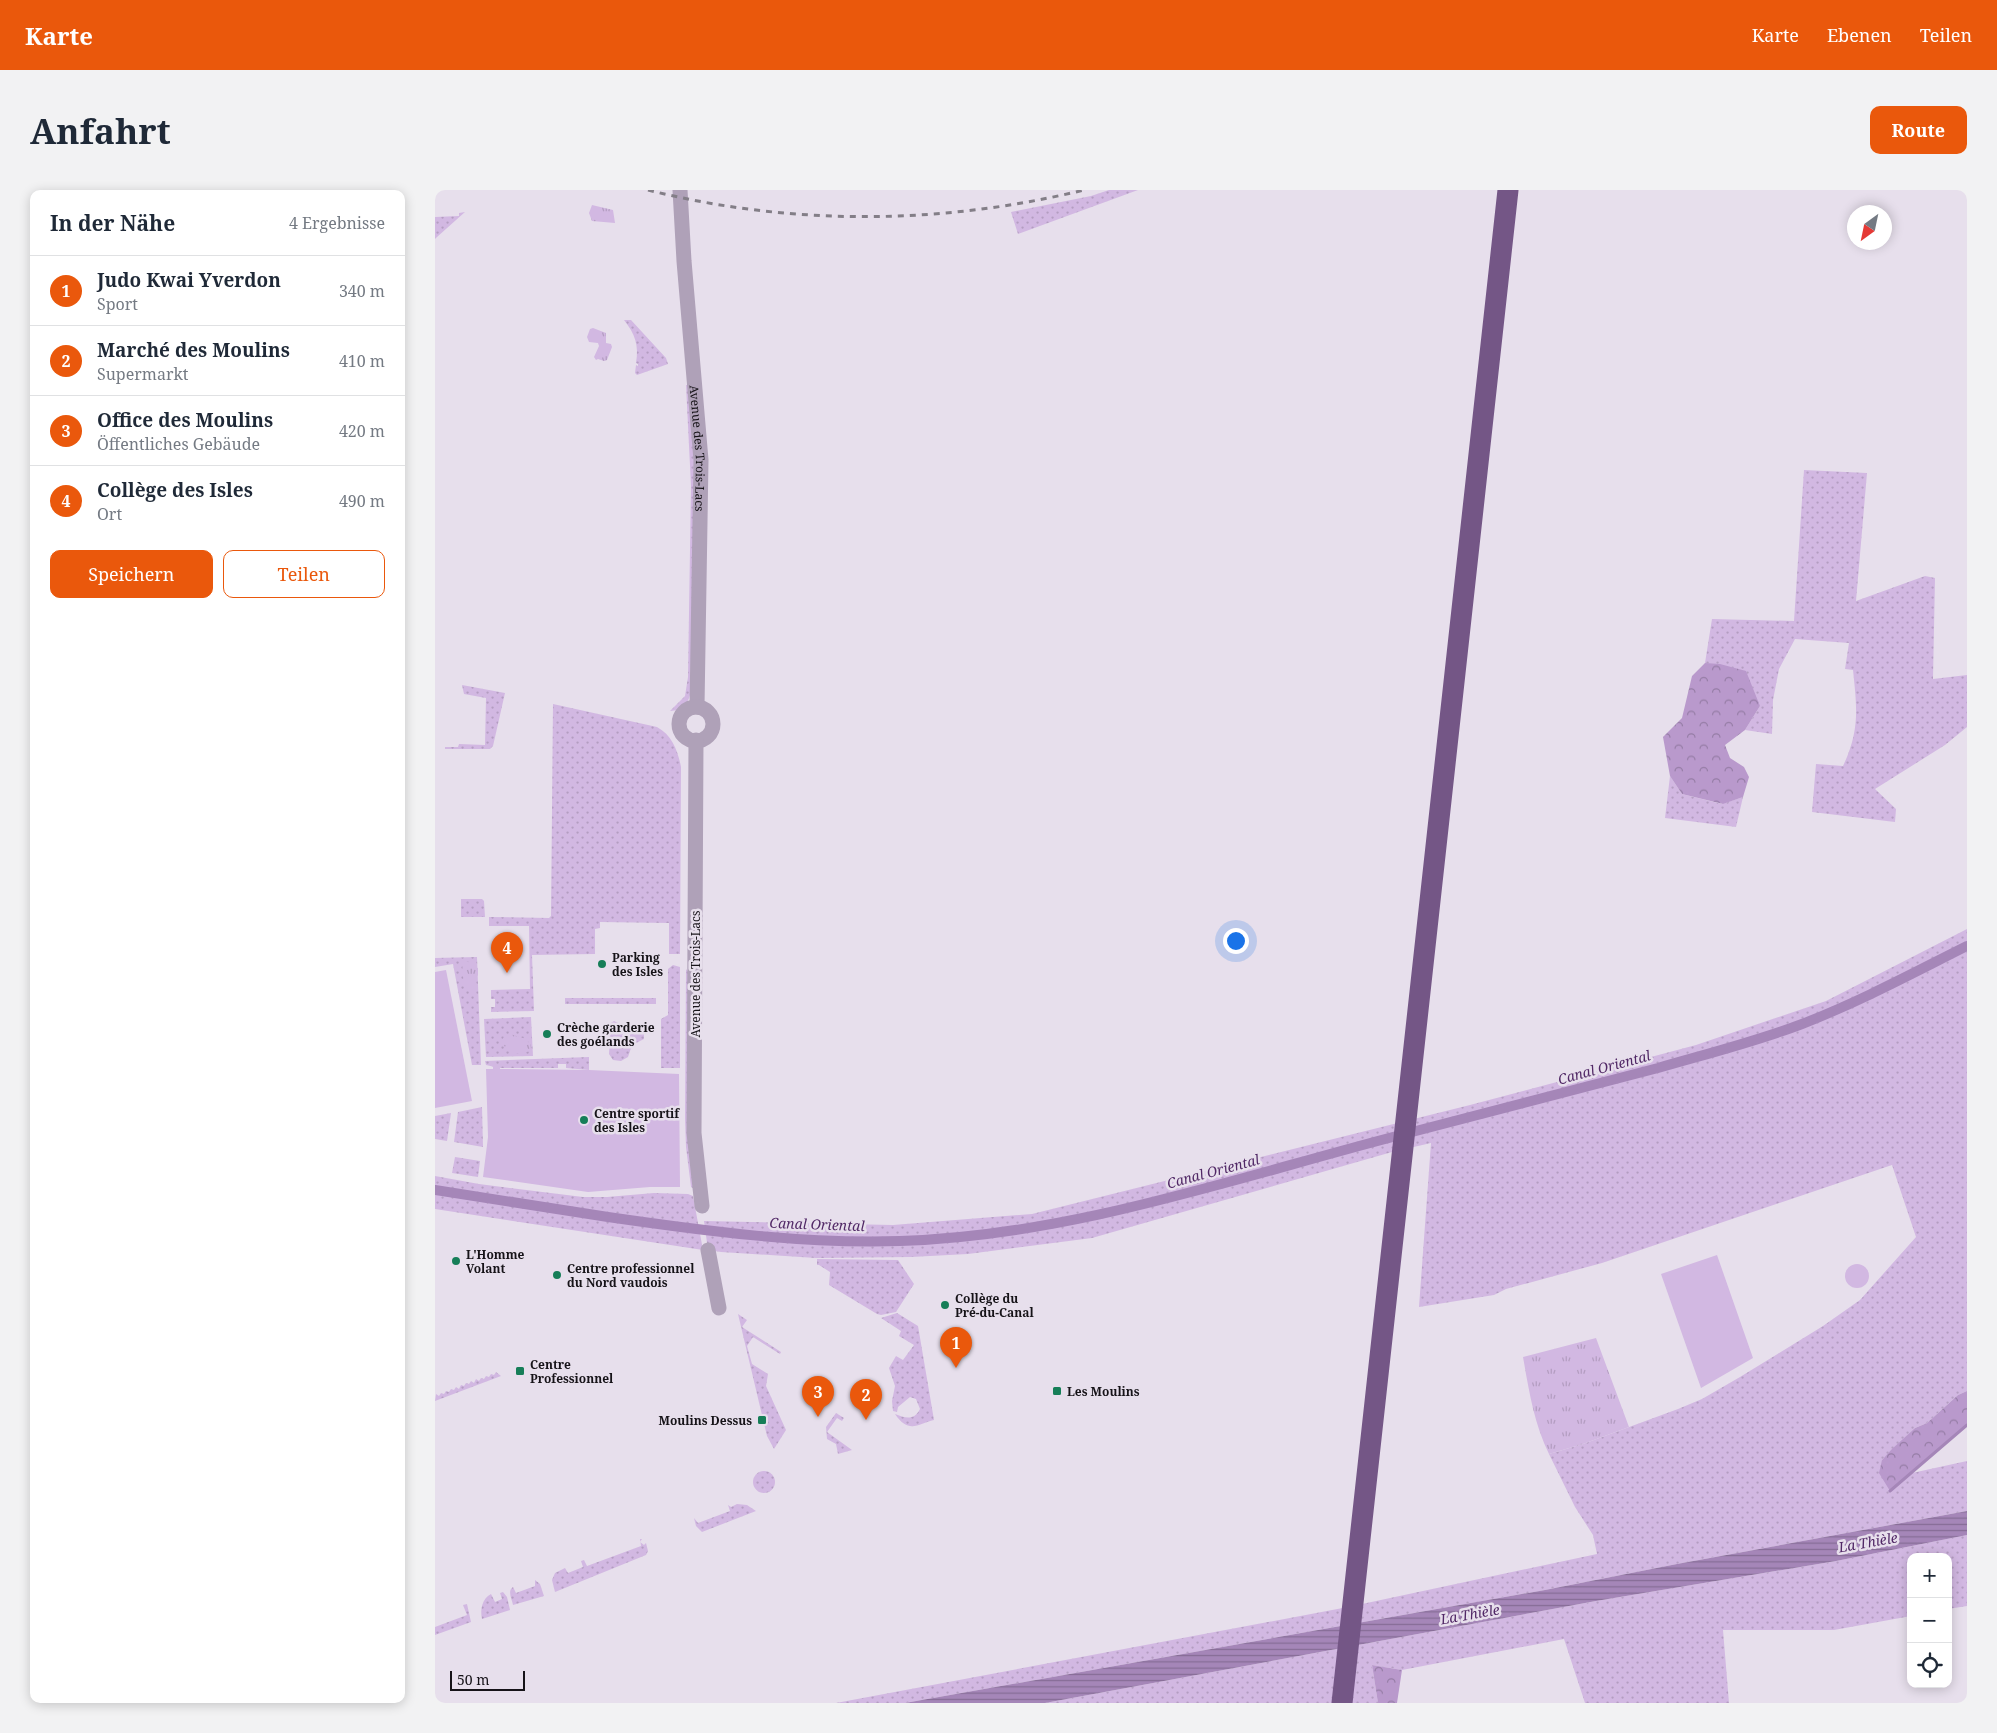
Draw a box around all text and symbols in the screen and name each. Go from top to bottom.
text: Karte [25,19,93,52]
text: Karte [1752,23,1799,47]
text: Ebenen [1827,23,1892,47]
text: Teilen [1920,23,1972,47]
button: Route [1870,106,1967,154]
text: Anfahrt [30,107,171,154]
north arrow [1847,205,1892,250]
text: In der Nähe [50,209,175,237]
text: 4 Ergebnisse [289,212,385,234]
text: Judo Kwai Yverdon [97,267,281,293]
text: 1 [61,280,71,302]
text: 340 m [339,280,385,302]
text: Sport [97,293,138,315]
text: Marché des Moulins [97,337,290,363]
text: 2 [61,350,71,372]
text: 410 m [339,350,385,372]
text: Supermarkt [97,363,188,385]
street label: Avenue des Trois-Lacs [686,384,710,512]
text: Office des Moulins [97,407,273,433]
text: 3 [61,420,71,442]
text: 420 m [339,420,385,442]
text: Öffentliches Gebäude [97,433,260,455]
text: Collège des Isles [97,477,253,503]
text: 4 [61,490,71,512]
text: 490 m [339,490,385,512]
text: Ort [97,503,122,525]
button: Speichern [50,550,213,598]
button: Teilen [223,550,385,598]
street label: Avenue des Trois-Lacs [687,911,704,1037]
your location [1223,928,1249,954]
pin: 4 [491,932,523,973]
place label: Parking des Isles [612,949,663,980]
marker: Parking des Isles [596,958,608,970]
place label: Crèche garderie des goélands [557,1019,655,1050]
marker: Crèche garderie des goélands [541,1028,553,1040]
water label: Canal Oriental [1556,1045,1653,1089]
place label: Centre sportif des Isles [594,1105,680,1136]
marker: Centre sportif des Isles [578,1114,590,1126]
water label: Canal Oriental [1165,1149,1262,1193]
water label: Canal Oriental [769,1213,866,1235]
place label: L'Homme Volant [466,1246,524,1277]
marker: L'Homme Volant [450,1255,462,1267]
place label: Centre professionnel du Nord vaudois [567,1260,695,1291]
marker: Centre professionnel du Nord vaudois [551,1269,563,1281]
place label: Collège du Pré-du-Canal [955,1290,1034,1321]
marker: Collège du Pré-du-Canal [939,1299,951,1311]
pin: 1 [940,1327,972,1368]
place label: Centre Professionnel [530,1356,614,1387]
marker: Centre Professionnel [514,1365,526,1377]
pin: 3 [802,1376,834,1417]
pin: 2 [850,1379,882,1420]
place label: Les Moulins [1067,1383,1140,1400]
marker: Les Moulins [1051,1385,1063,1397]
place label: Moulins Dessus [658,1412,752,1429]
marker: Moulins Dessus [756,1414,768,1426]
water label: La Thièle [1836,1527,1899,1557]
map controls [1907,1553,1952,1688]
button: + [1907,1553,1952,1598]
button: − [1907,1598,1952,1643]
water label: La Thièle [1438,1599,1501,1629]
button: locate [1907,1643,1952,1688]
scale bar [450,1668,525,1691]
text: 50 m [457,1670,490,1689]

